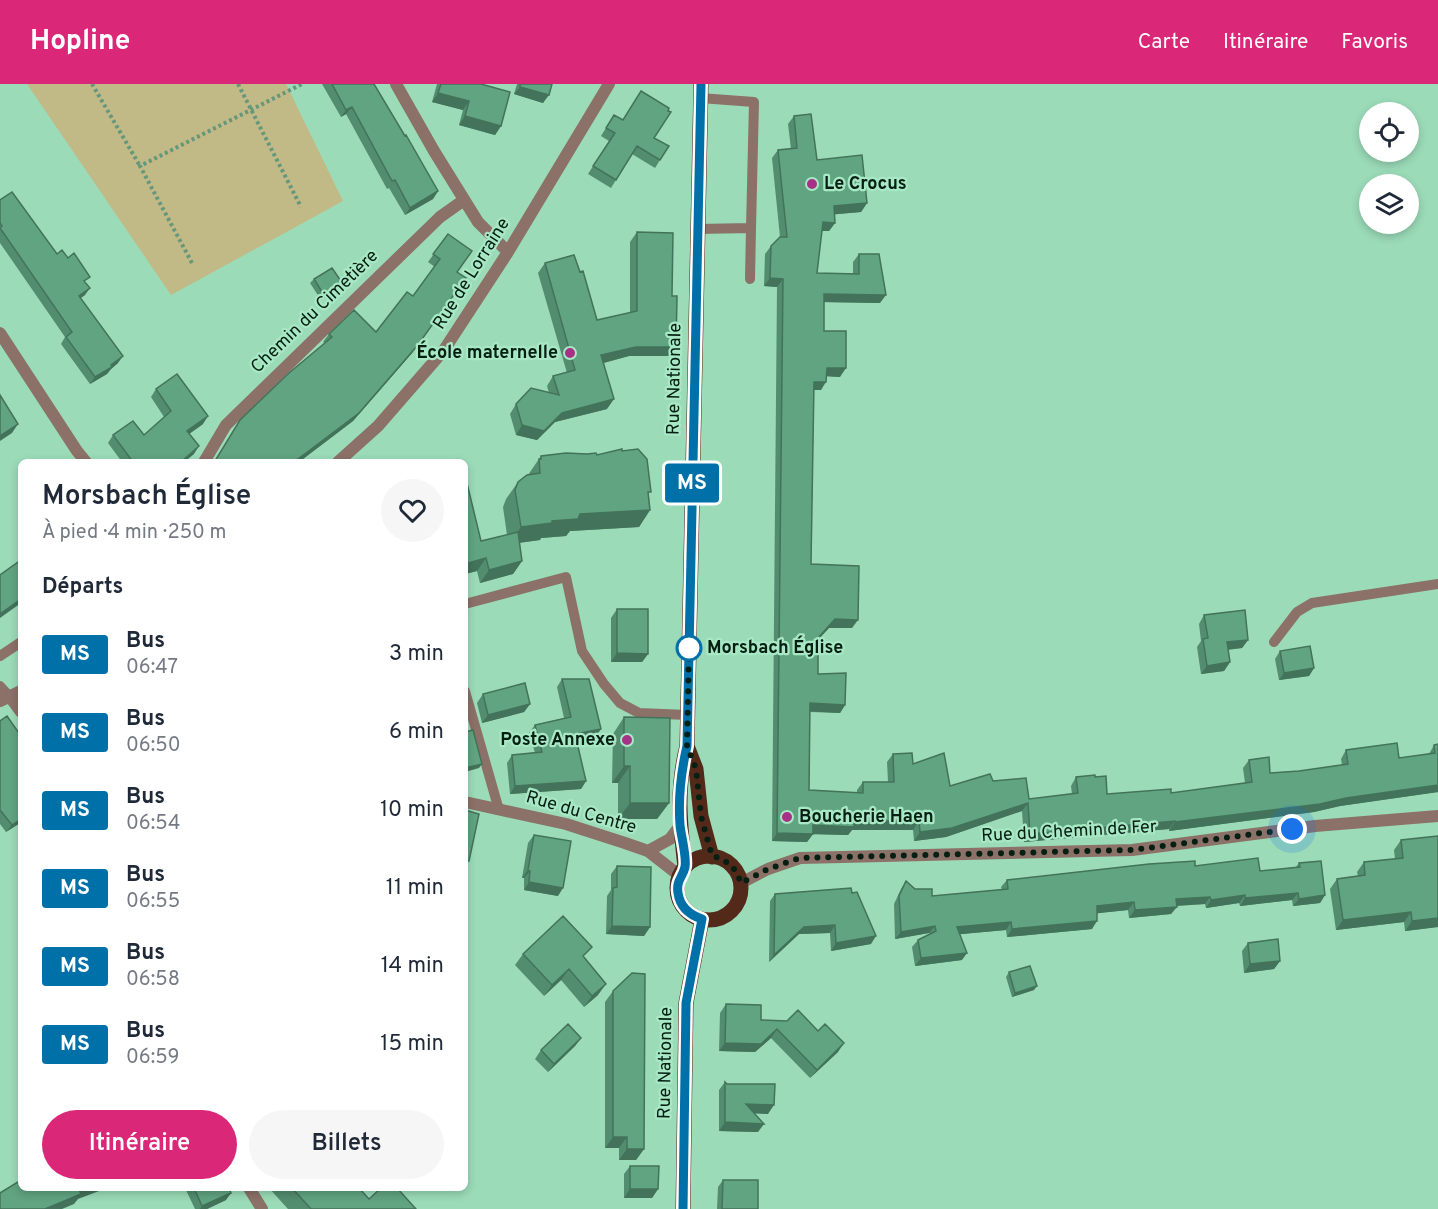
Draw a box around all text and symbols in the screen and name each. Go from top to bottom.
text: Hopline [30,24,130,60]
text: Carte [1138,29,1190,56]
text: Itinéraire [1223,29,1308,56]
text: Favoris [1341,29,1408,56]
map controls [1359,102,1419,234]
button: locate [1359,102,1419,162]
place label: Le Crocus [824,173,907,196]
button: layers [1359,174,1419,234]
marker: Le Crocus [805,177,819,191]
street label: Rue de Lorraine [428,214,516,334]
street label: Chemin du Cimetière [246,245,384,379]
street label: Rue Nationale [663,323,687,435]
place label: École maternelle [417,340,558,365]
marker: École maternelle [563,346,577,360]
line badge: MS [665,464,719,502]
text: MS [677,470,707,497]
text: Morsbach Église [42,479,251,515]
button: heart [381,479,444,542]
text: À pied · 4 min · 250 m [42,520,227,546]
text: Départs [42,574,123,601]
text: Bus [126,628,165,655]
marker: Morsbach Église [676,635,702,661]
place label: Morsbach Église [707,635,843,660]
text: MS [60,641,90,668]
text: 3 min [389,641,444,668]
text: 06:47 [126,655,178,681]
text: Bus [126,706,165,733]
text: MS [60,719,90,746]
text: 6 min [389,719,444,746]
place label: Poste Annexe [500,729,615,752]
text: 06:50 [126,733,181,759]
marker: Poste Annexe [620,733,634,747]
text: Bus [126,784,165,811]
street label: Rue du Centre [523,786,639,840]
text: MS [60,797,90,824]
text: 10 min [380,797,444,824]
place label: Boucherie Haen [799,806,934,829]
marker: Boucherie Haen [780,810,794,824]
text: 06:54 [126,811,181,837]
your location [1277,814,1307,844]
street label: Rue du Chemin de Fer [981,816,1157,848]
text: Bus [126,862,165,889]
text: MS [60,875,90,902]
text: 11 min [386,875,444,902]
text: 06:55 [126,889,180,915]
text: Bus [126,940,165,967]
text: MS [60,953,90,980]
text: 14 min [381,953,444,980]
text: 06:58 [126,967,180,993]
street label: Rue Nationale [654,1007,678,1119]
text: Bus [126,1018,165,1045]
text: MS [60,1031,90,1058]
text: 15 min [380,1031,444,1058]
text: 06:59 [126,1045,179,1071]
button: Itinéraire [42,1110,237,1179]
button: Billets [249,1110,444,1179]

